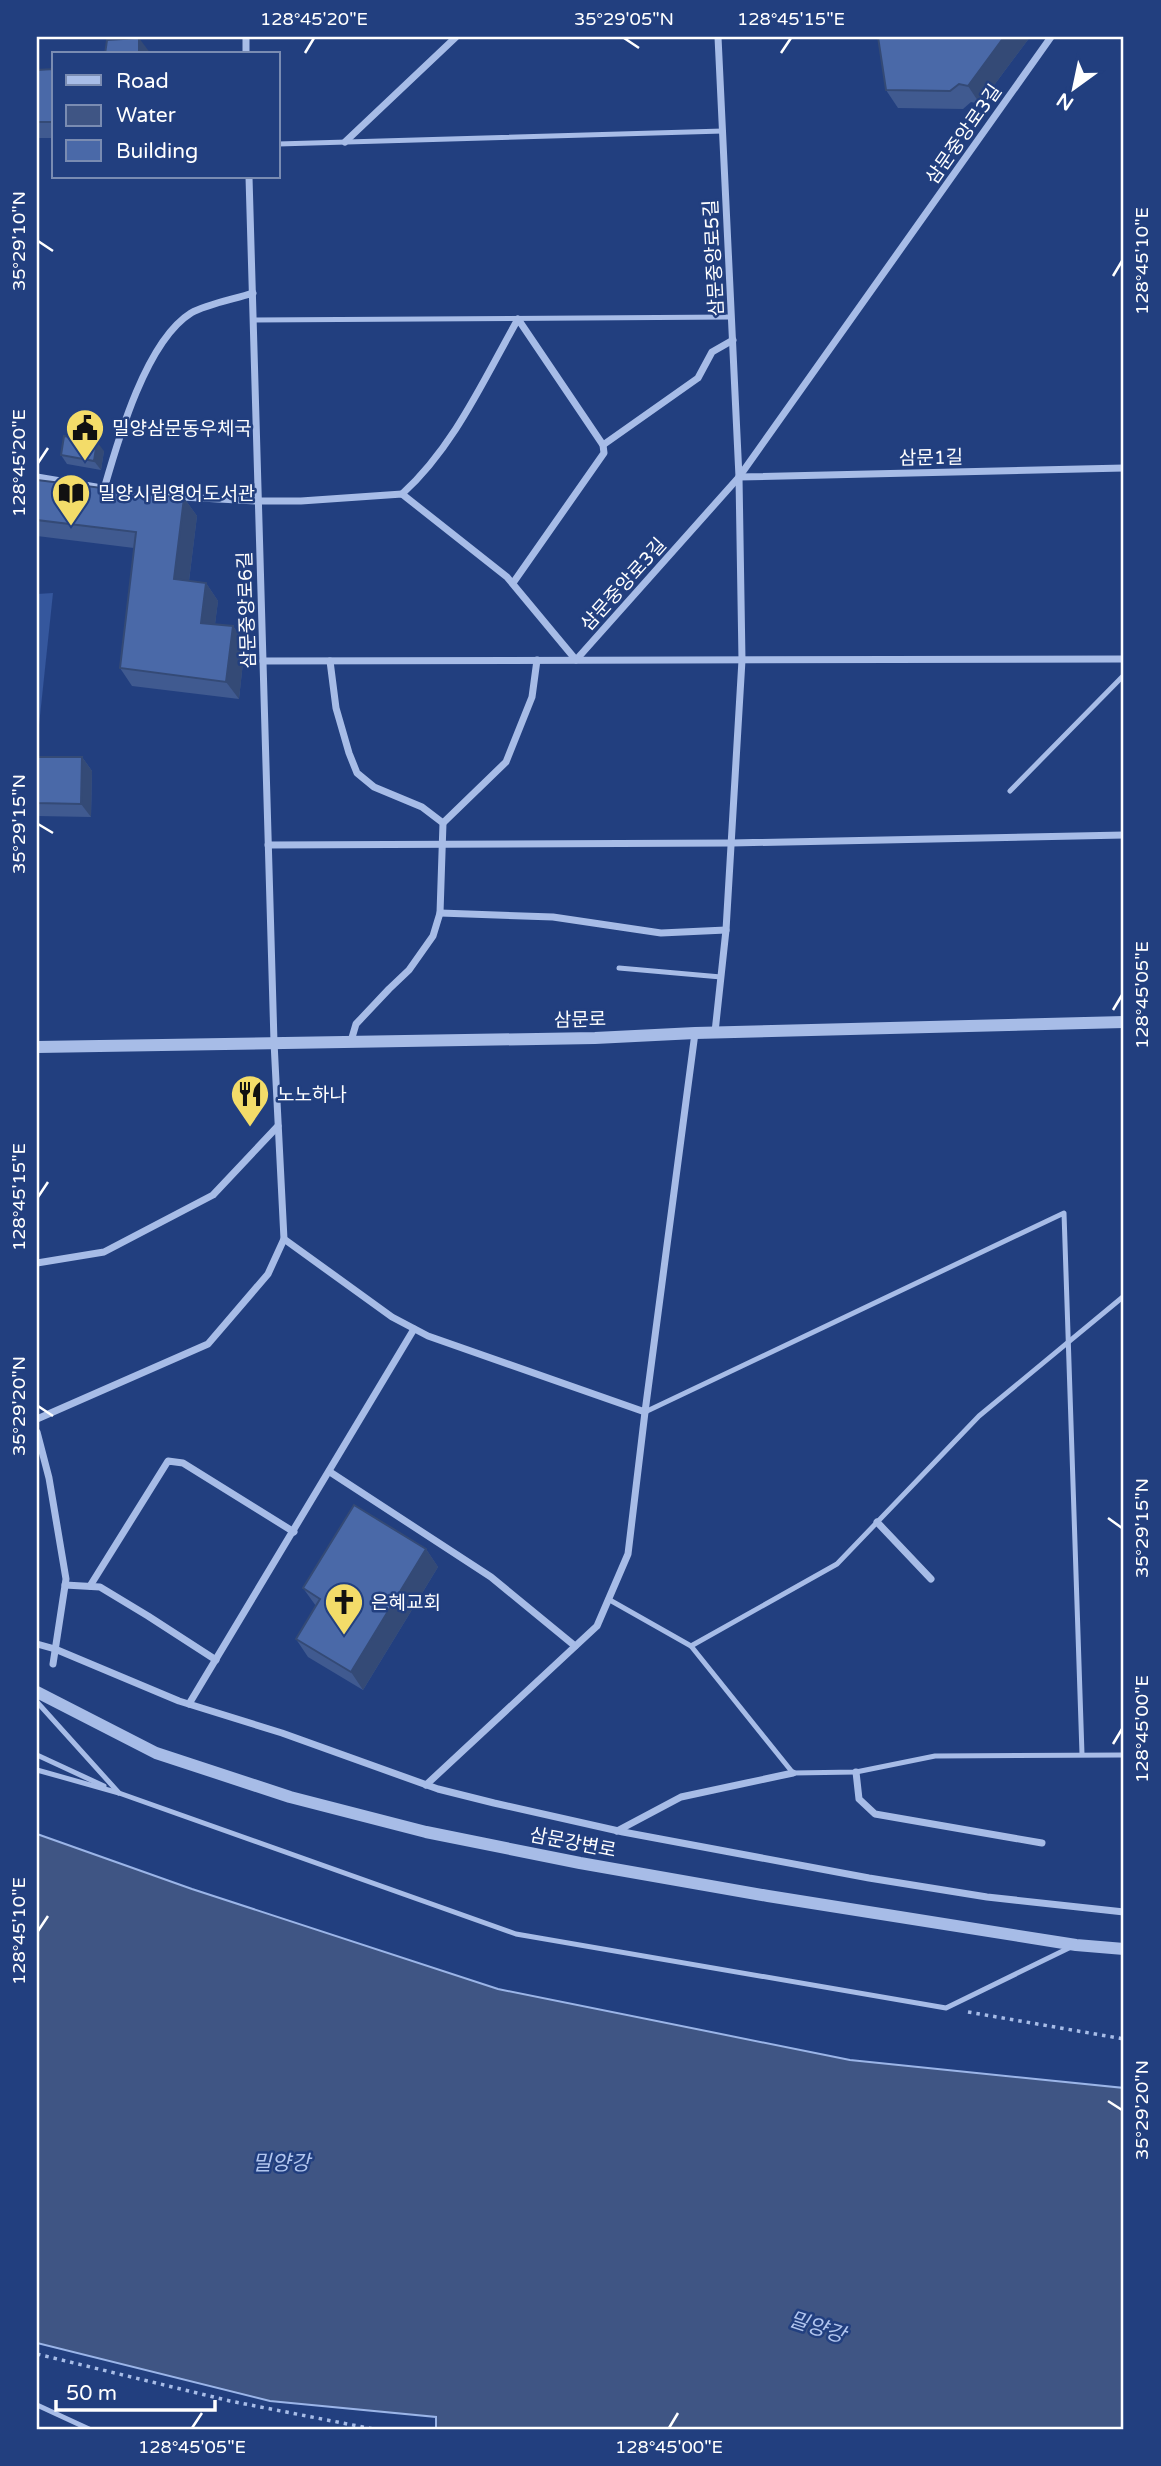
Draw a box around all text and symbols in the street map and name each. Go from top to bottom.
text: 128°45'20"E [260,8,368,30]
text: 35°29'05"N [574,8,674,30]
text: 128°45'15"E [737,8,845,30]
legend [52,52,280,178]
north arrow [1038,52,1108,122]
text: Road [116,69,169,94]
street label: 삼문중앙로3길 [921,80,1006,189]
text: N [1053,88,1078,115]
text: Water [116,103,176,128]
text: Building [116,139,198,164]
text: 35°29'10"N [8,191,30,291]
street label: 삼문중앙로5길 [700,199,728,317]
text: 128°45'10"E [1131,207,1153,315]
public building icon: 밀양삼문동우체국 [64,407,106,462]
text: 128°45'20"E [8,409,30,517]
place label: 밀양삼문동우체국 [112,418,252,440]
street label: 삼문1길 [899,446,963,470]
library icon: 밀양시립영어도서관 [50,472,92,527]
place label: 밀양시립영어도서관 [98,483,255,505]
street label: 삼문중앙로3길 [576,534,671,635]
street label: 삼문중앙로6길 [234,551,260,669]
text: 35°29'15"N [8,774,30,874]
text: 128°45'05"E [1131,941,1153,1049]
street label: 삼문로 [554,1009,606,1031]
restaurant icon: 노노하나 [229,1073,271,1128]
place label: 노노하나 [277,1084,347,1106]
text: 128°45'15"E [8,1143,30,1251]
text: 35°29'20"N [8,1356,30,1456]
text: 35°29'15"N [1131,1478,1153,1578]
church icon: 은혜교회 [323,1581,365,1636]
place label: 은혜교회 [371,1592,441,1614]
text: 128°45'00"E [1131,1675,1153,1783]
street label: 삼문강변로 [528,1824,618,1862]
text: 128°45'10"E [8,1877,30,1985]
text: 35°29'20"N [1131,2060,1153,2160]
water label: 밀양강 [252,2151,313,2176]
water label: 밀양강 [785,2307,851,2349]
scale bar [56,2368,215,2412]
text: 50 m [66,2381,117,2406]
text: 128°45'05"E [138,2436,246,2458]
text: 128°45'00"E [615,2436,723,2458]

